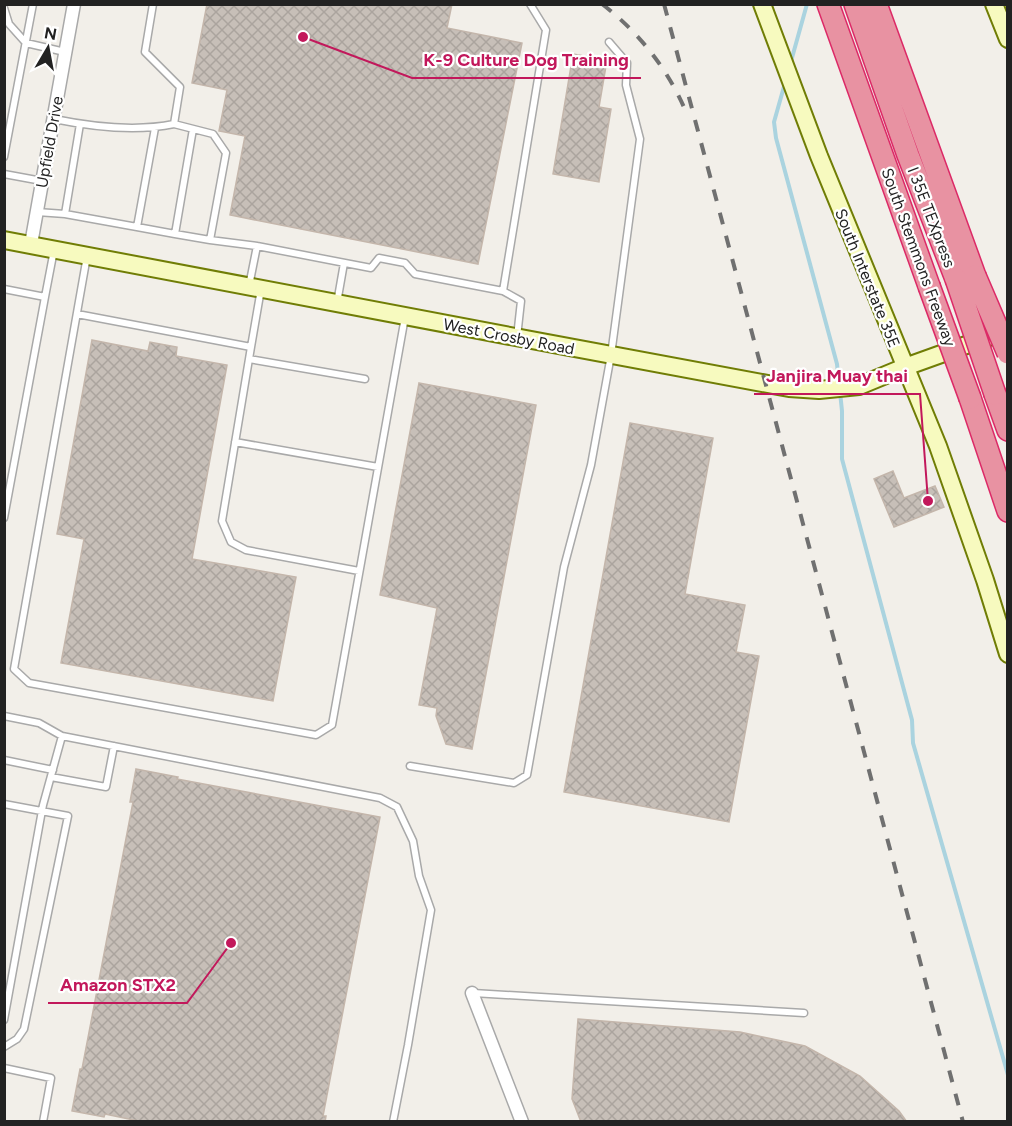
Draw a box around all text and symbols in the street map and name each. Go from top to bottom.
north arrow [18,18,78,78]
text: N [43,23,58,44]
callout: K-9 Culture Dog Training [412,42,641,78]
text: K-9 Culture Dog Training [423,49,629,71]
street label: Upfield Drive [32,94,67,190]
street label: I 35E TEXpress [904,164,959,270]
street label: South Stemmons Freeway [877,165,960,349]
street label: South Interstate 35E [831,206,904,350]
street label: West Crosby Road [442,314,576,359]
callout: Janjira Muay thai [754,358,920,394]
text: Janjira Muay thai [766,365,908,387]
callout: Amazon STX2 [48,967,187,1003]
text: Amazon STX2 [60,974,176,996]

